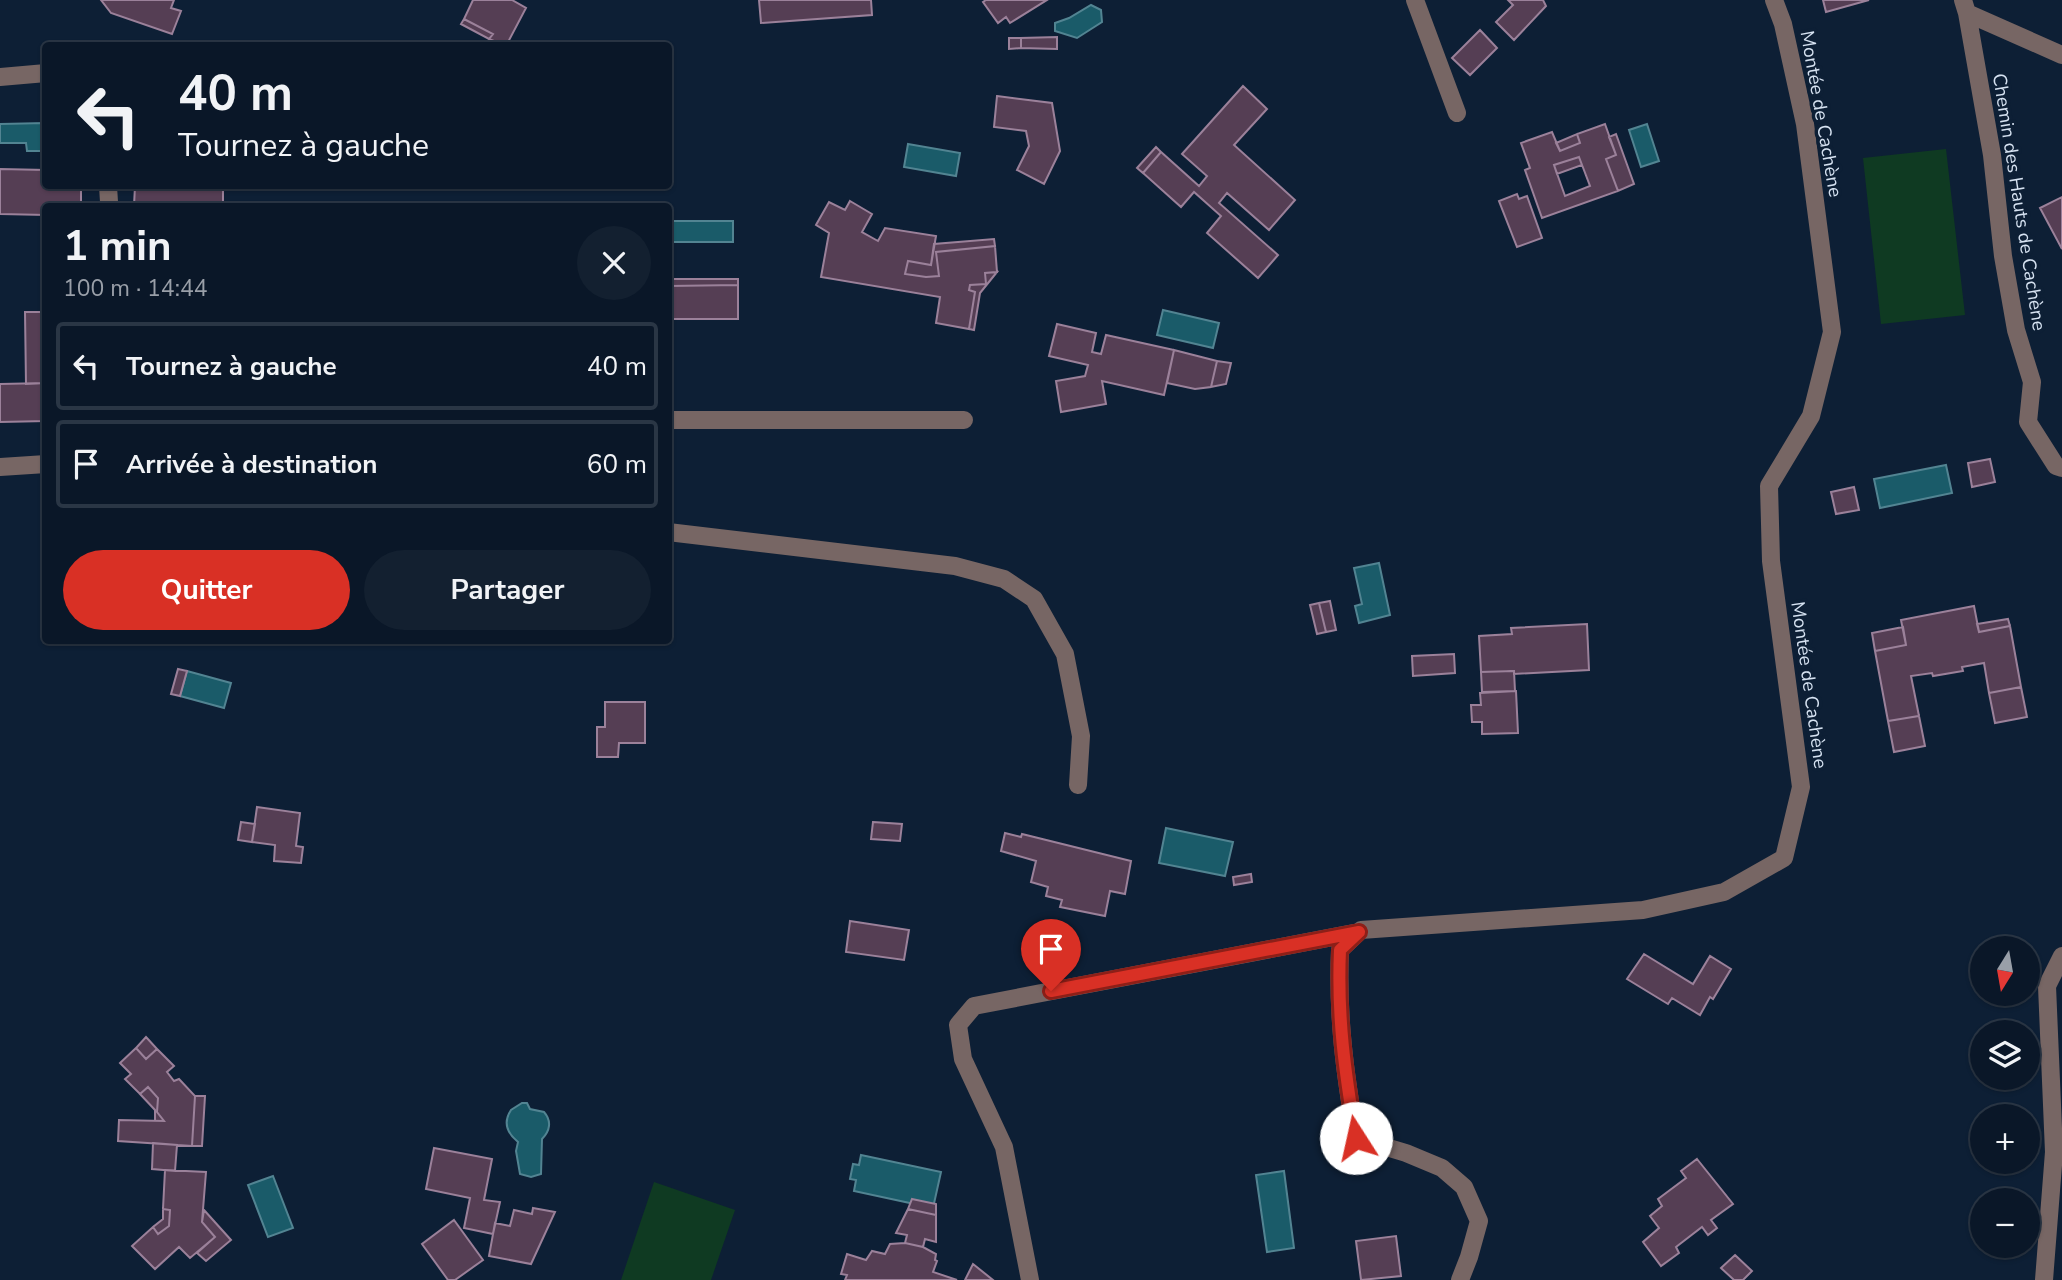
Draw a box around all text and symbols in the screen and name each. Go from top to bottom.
street label: Montée de Cachène [1794,29,1848,199]
text: 40 m [178,60,293,127]
icon: left [63,70,154,161]
street label: Chemin des Hauts de Cachène [1986,71,2052,333]
text: Tournez à gauche [178,124,429,167]
text: 1 min [63,218,172,275]
button: close [577,226,651,300]
text: 100 m · 14:44 [63,273,208,304]
icon: left [67,347,105,385]
text: Tournez à gauche [126,349,337,384]
text: 40 m [587,349,647,384]
icon: arrive [67,445,105,483]
text: Arrivée à destination [126,447,377,482]
text: 60 m [587,447,647,482]
button: Quitter [63,550,350,630]
button: Partager [364,550,651,630]
street label: Montée de Cachène [1784,600,1834,770]
pin [1021,919,1081,991]
icon: arrive [1032,930,1070,968]
north arrow [1970,936,2040,1006]
map controls [1970,936,2040,1258]
button: layers [1970,1020,2040,1090]
position arrow [1319,1101,1393,1175]
button: + [1970,1104,2040,1174]
button: − [1970,1188,2040,1258]

